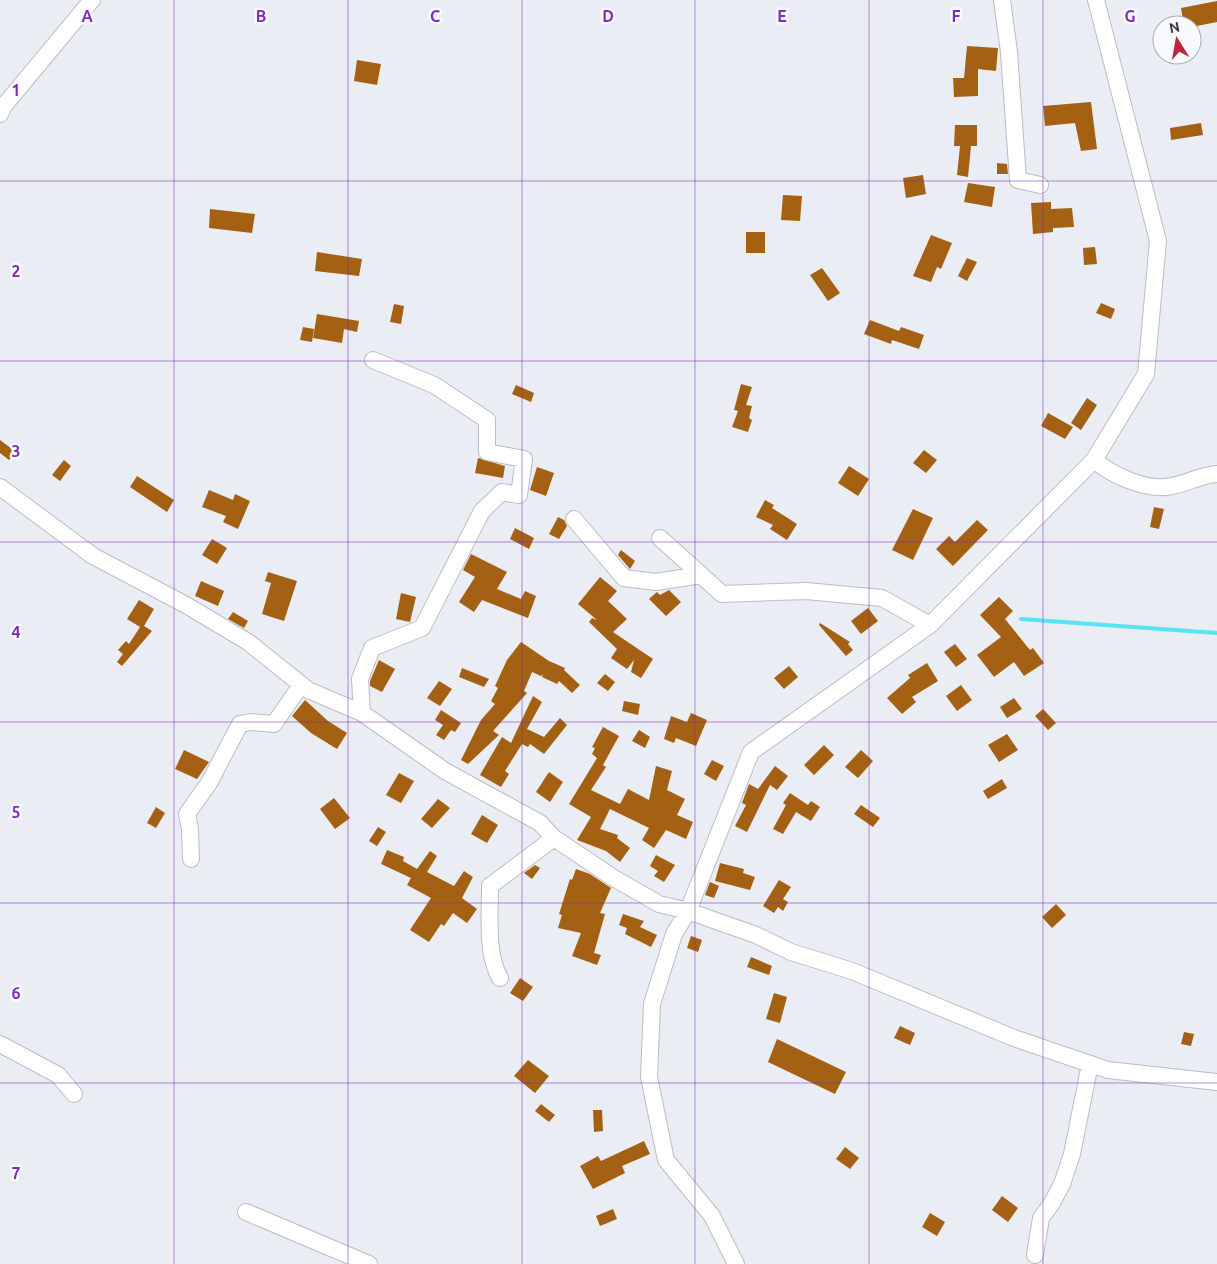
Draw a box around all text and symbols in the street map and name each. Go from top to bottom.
text: A [81,7,93,25]
text: B [256,7,266,25]
text: C [430,7,440,25]
text: D [602,7,614,25]
text: E [777,7,787,25]
text: F [952,7,961,25]
text: G [1124,7,1136,25]
north arrow [1152,15,1202,65]
text: N [1168,18,1181,36]
text: 1 [11,81,21,99]
text: 2 [11,262,21,280]
text: 3 [11,442,21,460]
text: 4 [11,623,21,641]
text: 5 [11,803,21,821]
text: 6 [11,984,21,1002]
text: 7 [11,1164,21,1182]

